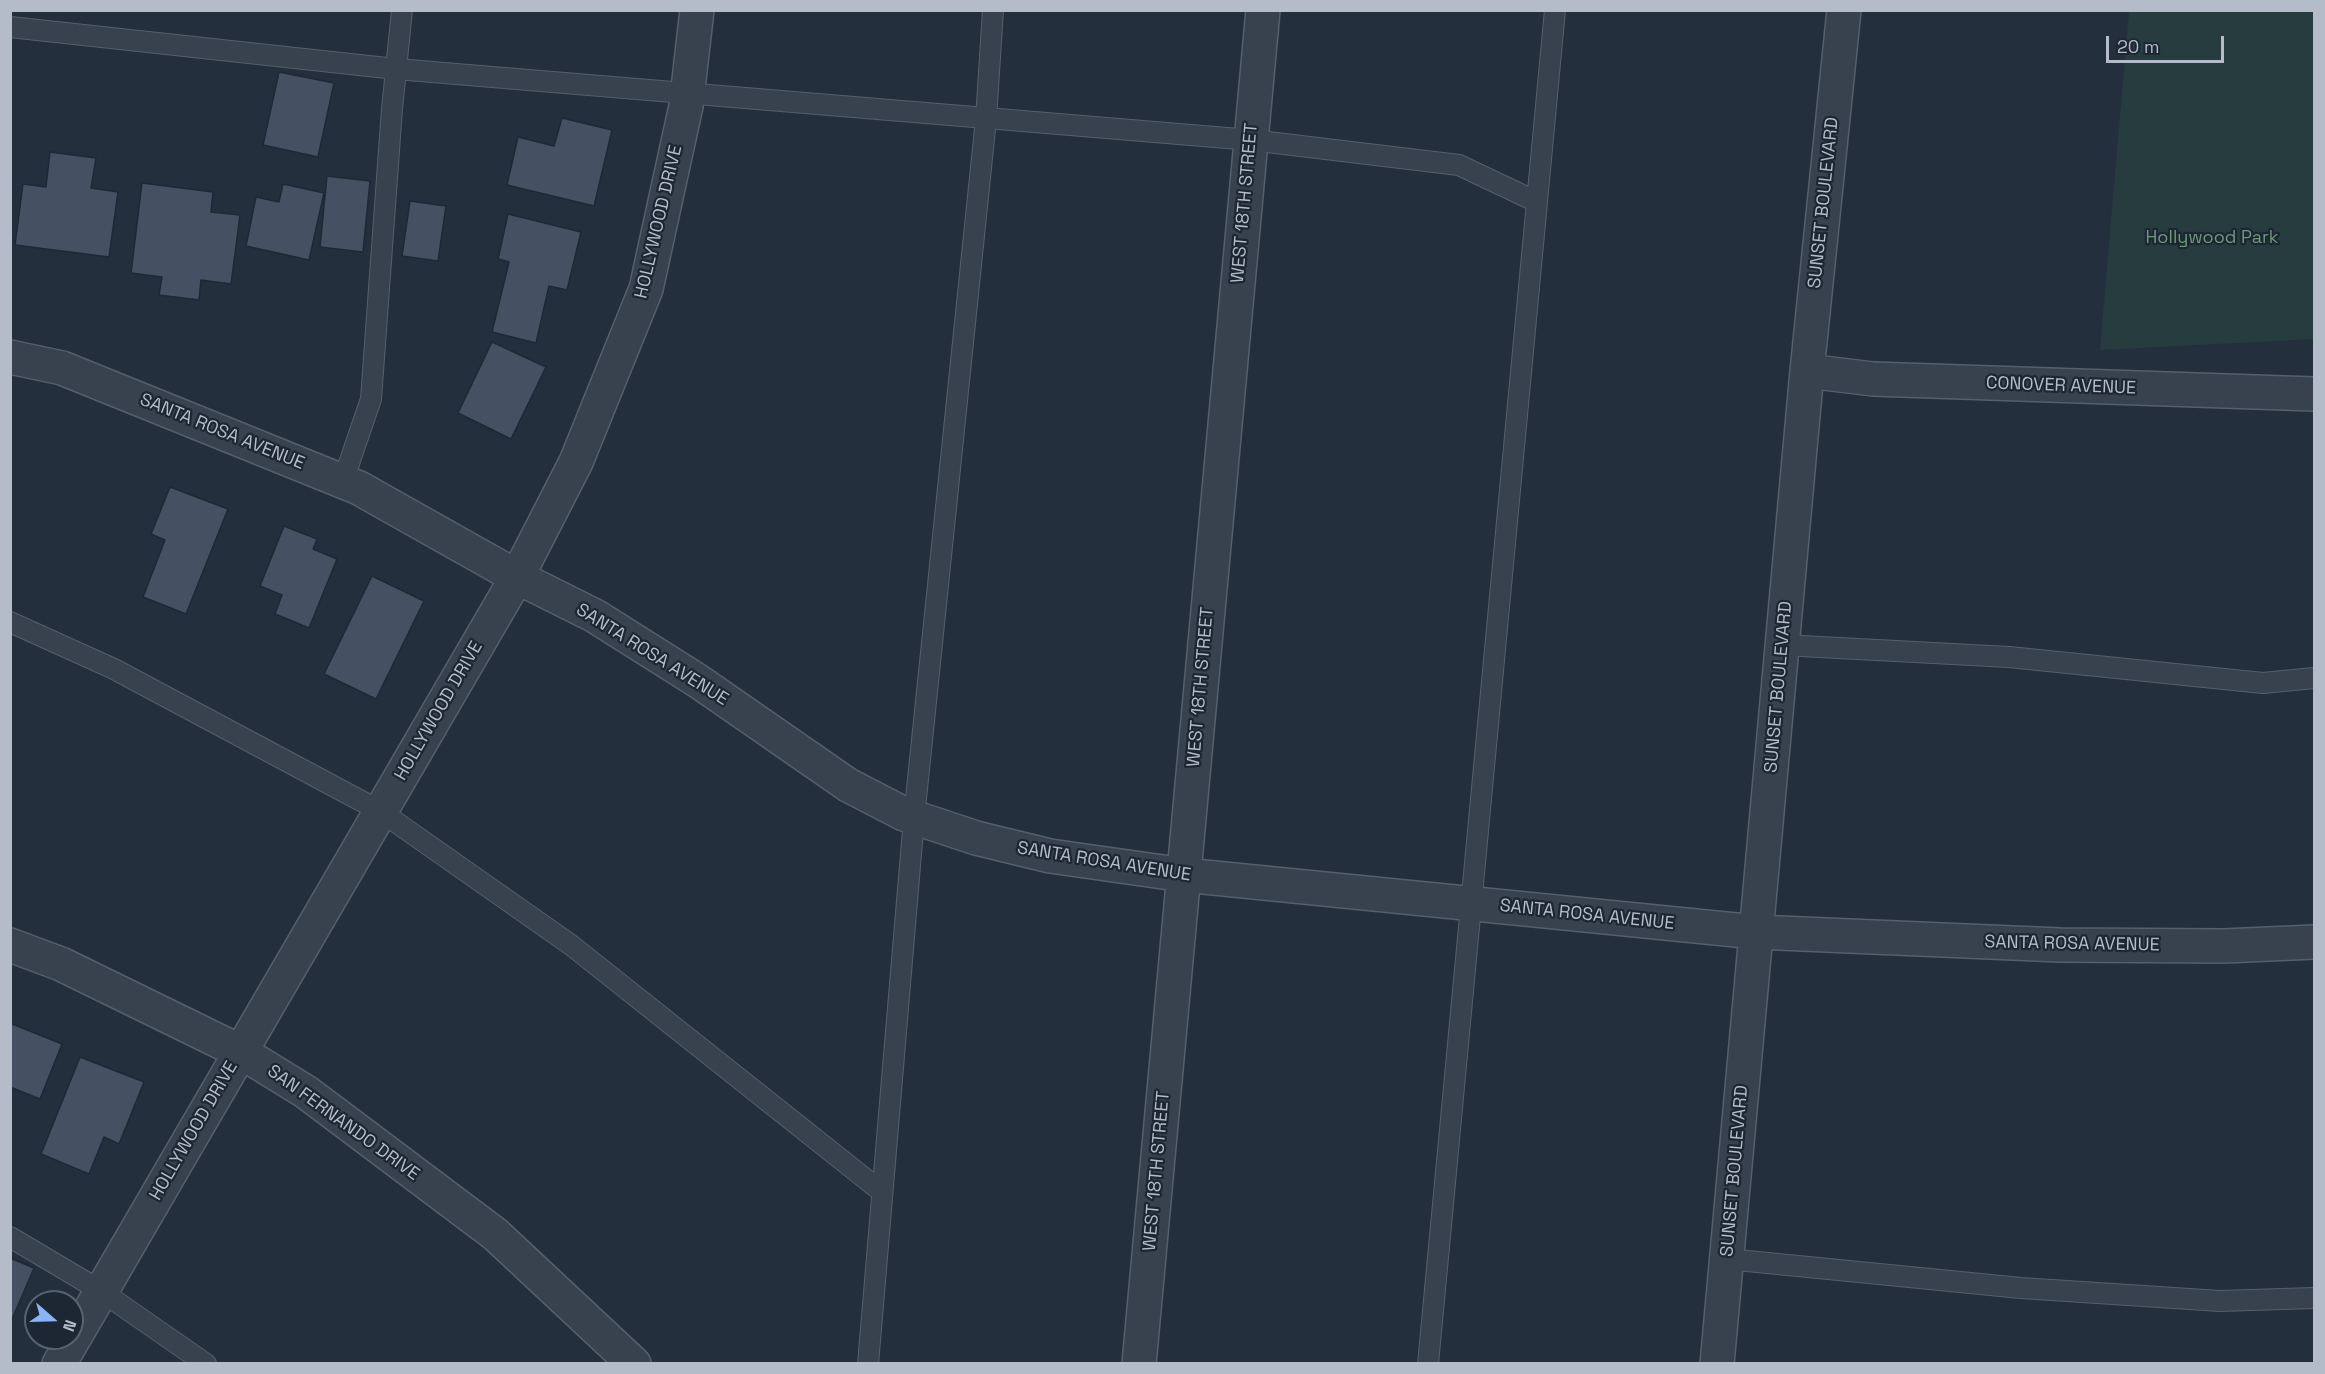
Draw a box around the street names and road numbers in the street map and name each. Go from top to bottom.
street label: SUNSET BOULEVARD [1804,116,1844,290]
street label: WEST 18TH STREET [1227,122,1263,284]
street label: HOLLYWOOD DRIVE [631,143,687,301]
street label: CONOVER AVENUE [1986,373,2136,399]
street label: SANTA ROSA AVENUE [137,389,307,475]
street label: SANTA ROSA AVENUE [572,599,732,711]
street label: SUNSET BOULEVARD [1761,600,1797,774]
street label: WEST 18TH STREET [1183,606,1219,768]
street label: HOLLYWOOD DRIVE [390,638,488,784]
street label: SANTA ROSA AVENUE [1016,838,1192,886]
street label: SANTA ROSA AVENUE [1499,895,1675,935]
street label: SANTA ROSA AVENUE [1984,932,2160,956]
street label: HOLLYWOOD DRIVE [145,1058,243,1204]
street label: SAN FERNANDO DRIVE [263,1061,423,1185]
street label: SUNSET BOULEVARD [1717,1084,1753,1258]
street label: WEST 18TH STREET [1139,1090,1175,1252]

